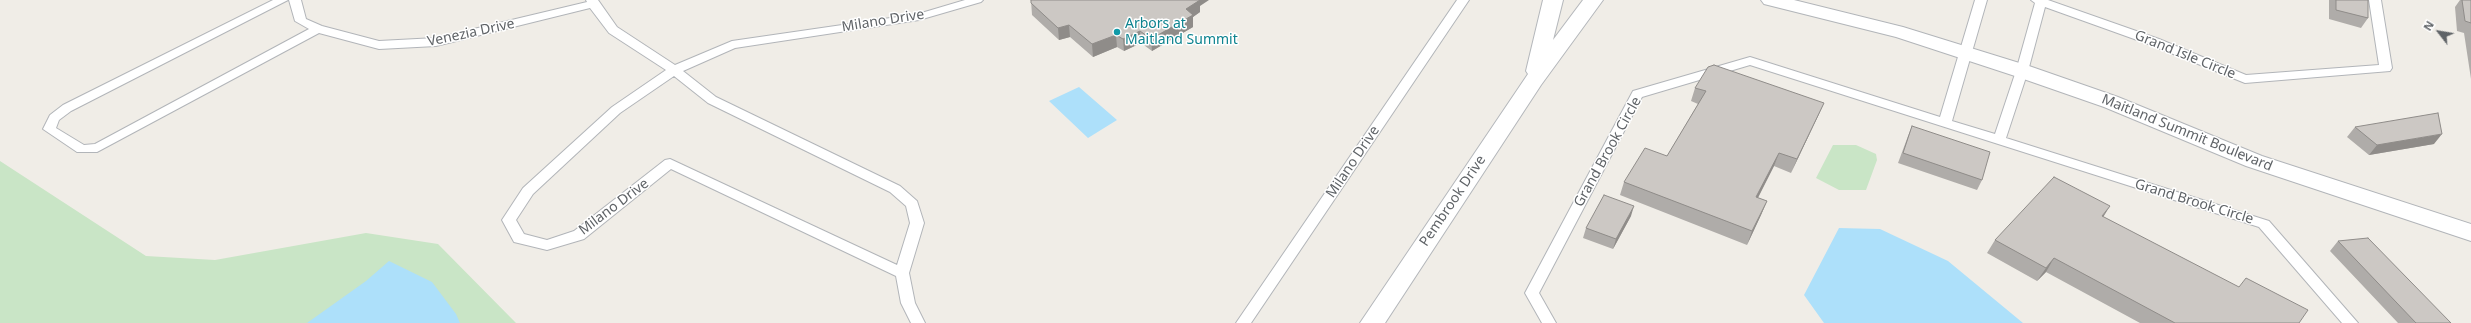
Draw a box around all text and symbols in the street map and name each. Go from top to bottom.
street label: Milano Drive [841,6,925,36]
north arrow [2419,12,2459,52]
street label: Venezia Drive [426,16,516,50]
place label: Arbors at Maitland Summit [1125,16,1238,48]
text: N [2420,18,2437,33]
marker: Arbors at Maitland Summit [1112,27,1122,37]
street label: Grand Isle Circle [2132,27,2238,83]
street label: Maitland Summit Boulevard [2099,91,2275,175]
street label: Grand Brook Circle [1571,94,1645,210]
street label: Milano Drive [1323,123,1383,201]
street label: Pembrook Drive [1416,152,1490,250]
street label: Milano Drive [576,175,652,239]
street label: Grand Brook Circle [2133,176,2255,228]

